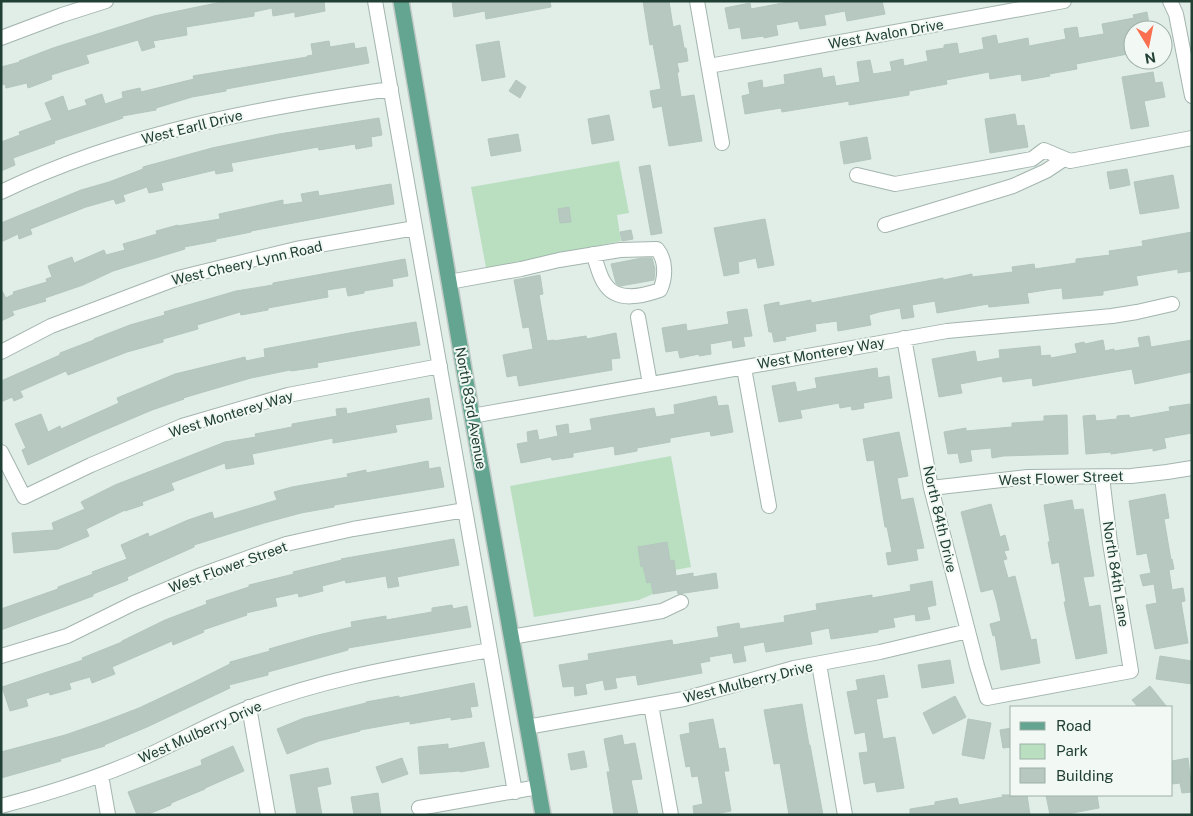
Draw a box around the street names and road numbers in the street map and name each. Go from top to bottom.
street label: West Avalon Drive [827,16,945,52]
street label: West Earll Drive [140,107,244,147]
street label: West Cheery Lynn Road [170,238,324,288]
street label: West Monterey Way [756,334,886,372]
street label: North 83rd Avenue [452,346,490,470]
street label: West Monterey Way [167,387,296,441]
street label: North 84th Drive [920,464,960,574]
street label: West Flower Street [998,468,1124,488]
street label: North 84th Lane [1100,520,1132,628]
street label: West Flower Street [167,538,289,596]
street label: West Mulberry Drive [682,658,814,706]
street label: West Mulberry Drive [136,698,264,766]

